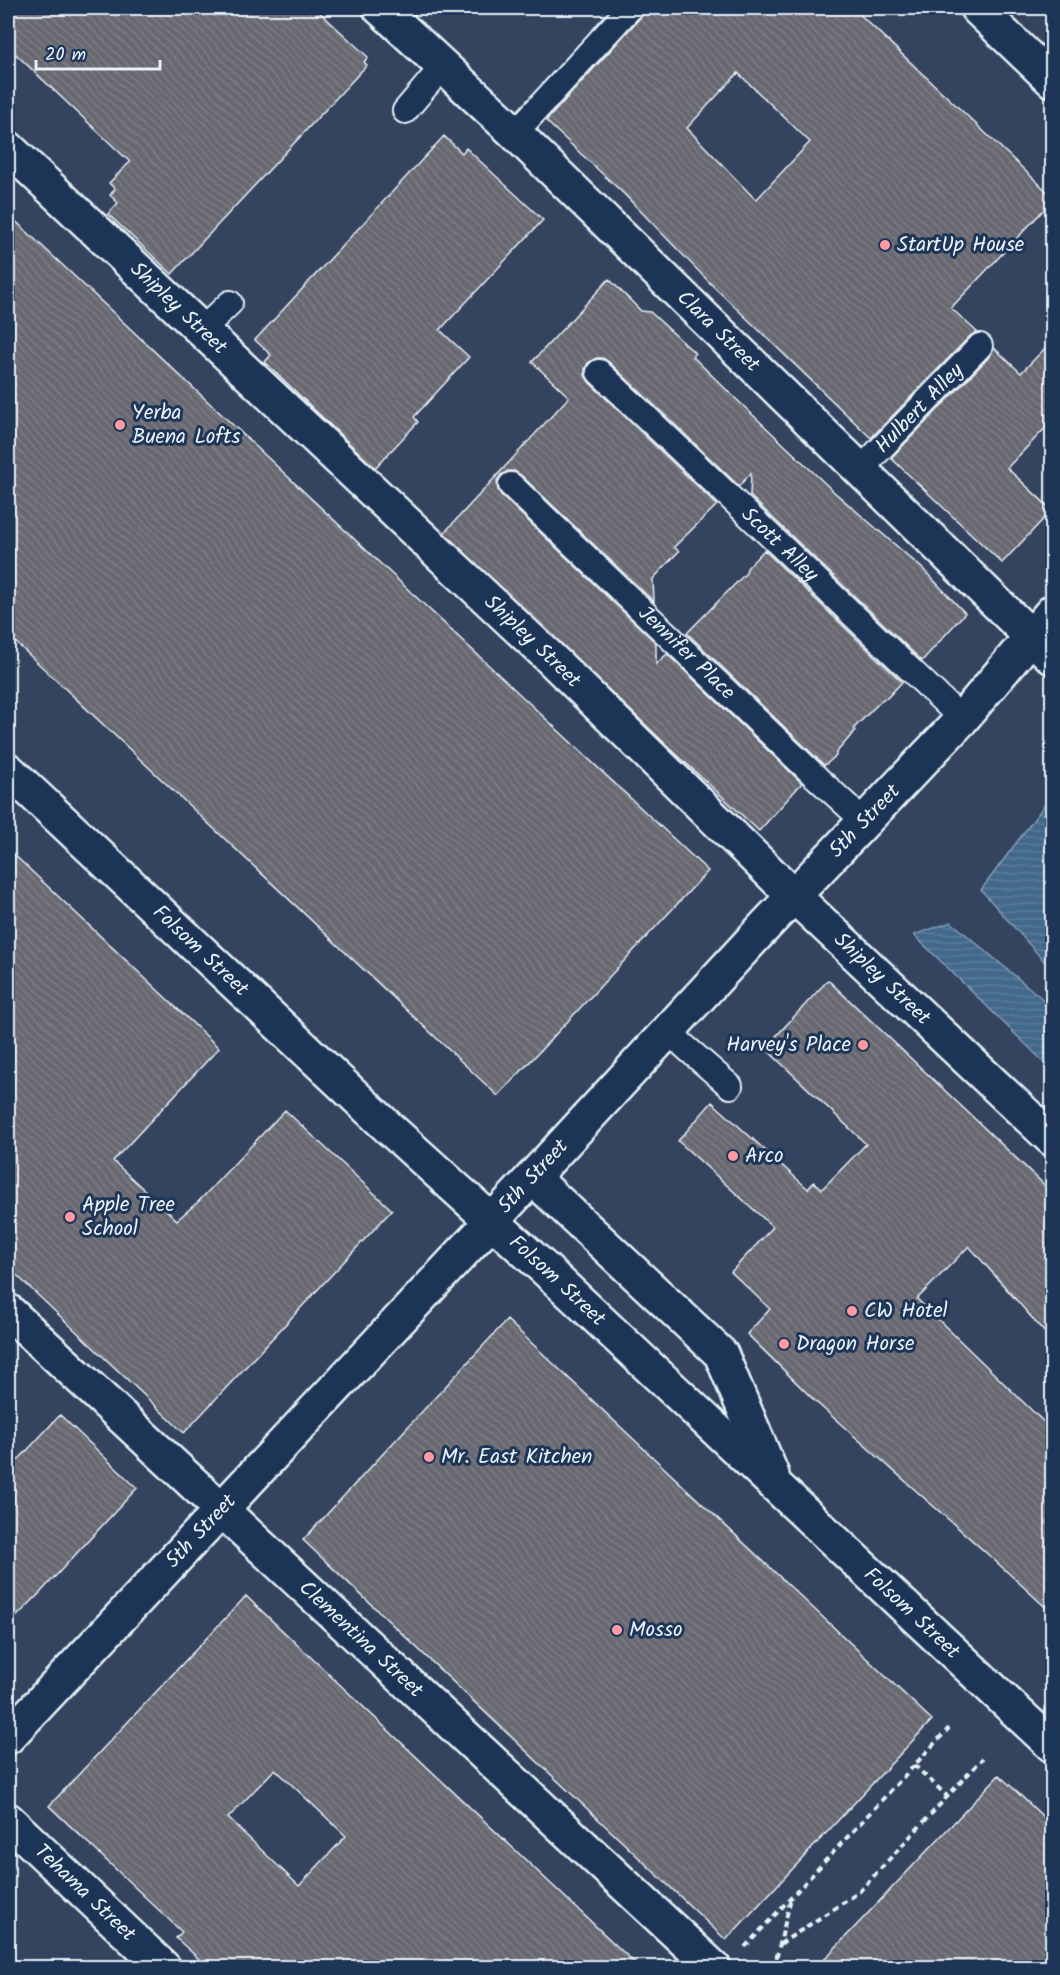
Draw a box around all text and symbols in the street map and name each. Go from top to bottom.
scale bar [36,33,160,71]
text: 20 m [45,41,86,70]
place label: StartUp House [897,229,1025,262]
marker: StartUp House [878,238,892,252]
street label: Shipley Street [122,254,235,363]
street label: Clara Street [669,282,768,381]
street label: Hulbert Alley [867,355,972,462]
place label: Yerba Buena Lofts [132,397,240,454]
marker: Yerba Buena Lofts [113,418,127,432]
street label: Scott Alley [733,499,826,590]
street label: Shipley Street [476,587,589,697]
street label: Jennifer Place [630,598,743,708]
street label: 5th Street [821,776,909,866]
street label: Folsom Street [144,897,257,1005]
street label: Shipley Street [826,925,939,1034]
place label: Harvey's Place [726,1029,852,1062]
marker: Harvey's Place [856,1038,870,1052]
street label: 5th Street [490,1131,577,1222]
place label: Arco [745,1140,784,1173]
marker: Arco [726,1149,740,1163]
place label: Apple Tree School [82,1189,175,1246]
marker: Apple Tree School [63,1210,77,1224]
street label: Folsom Street [501,1227,614,1335]
place label: CW Hotel [864,1295,948,1328]
marker: CW Hotel [845,1304,859,1318]
place label: Dragon Horse [796,1328,915,1361]
marker: Dragon Horse [777,1337,791,1351]
place label: Mr. East Kitchen [441,1441,592,1474]
marker: Mr. East Kitchen [422,1450,436,1464]
street label: 5th Street [157,1486,245,1576]
street label: Folsom Street [856,1559,968,1668]
street label: Clementina Street [291,1573,431,1707]
place label: Mosso [629,1614,683,1647]
marker: Mosso [610,1623,624,1637]
street label: Tehama Street [26,1836,144,1950]

